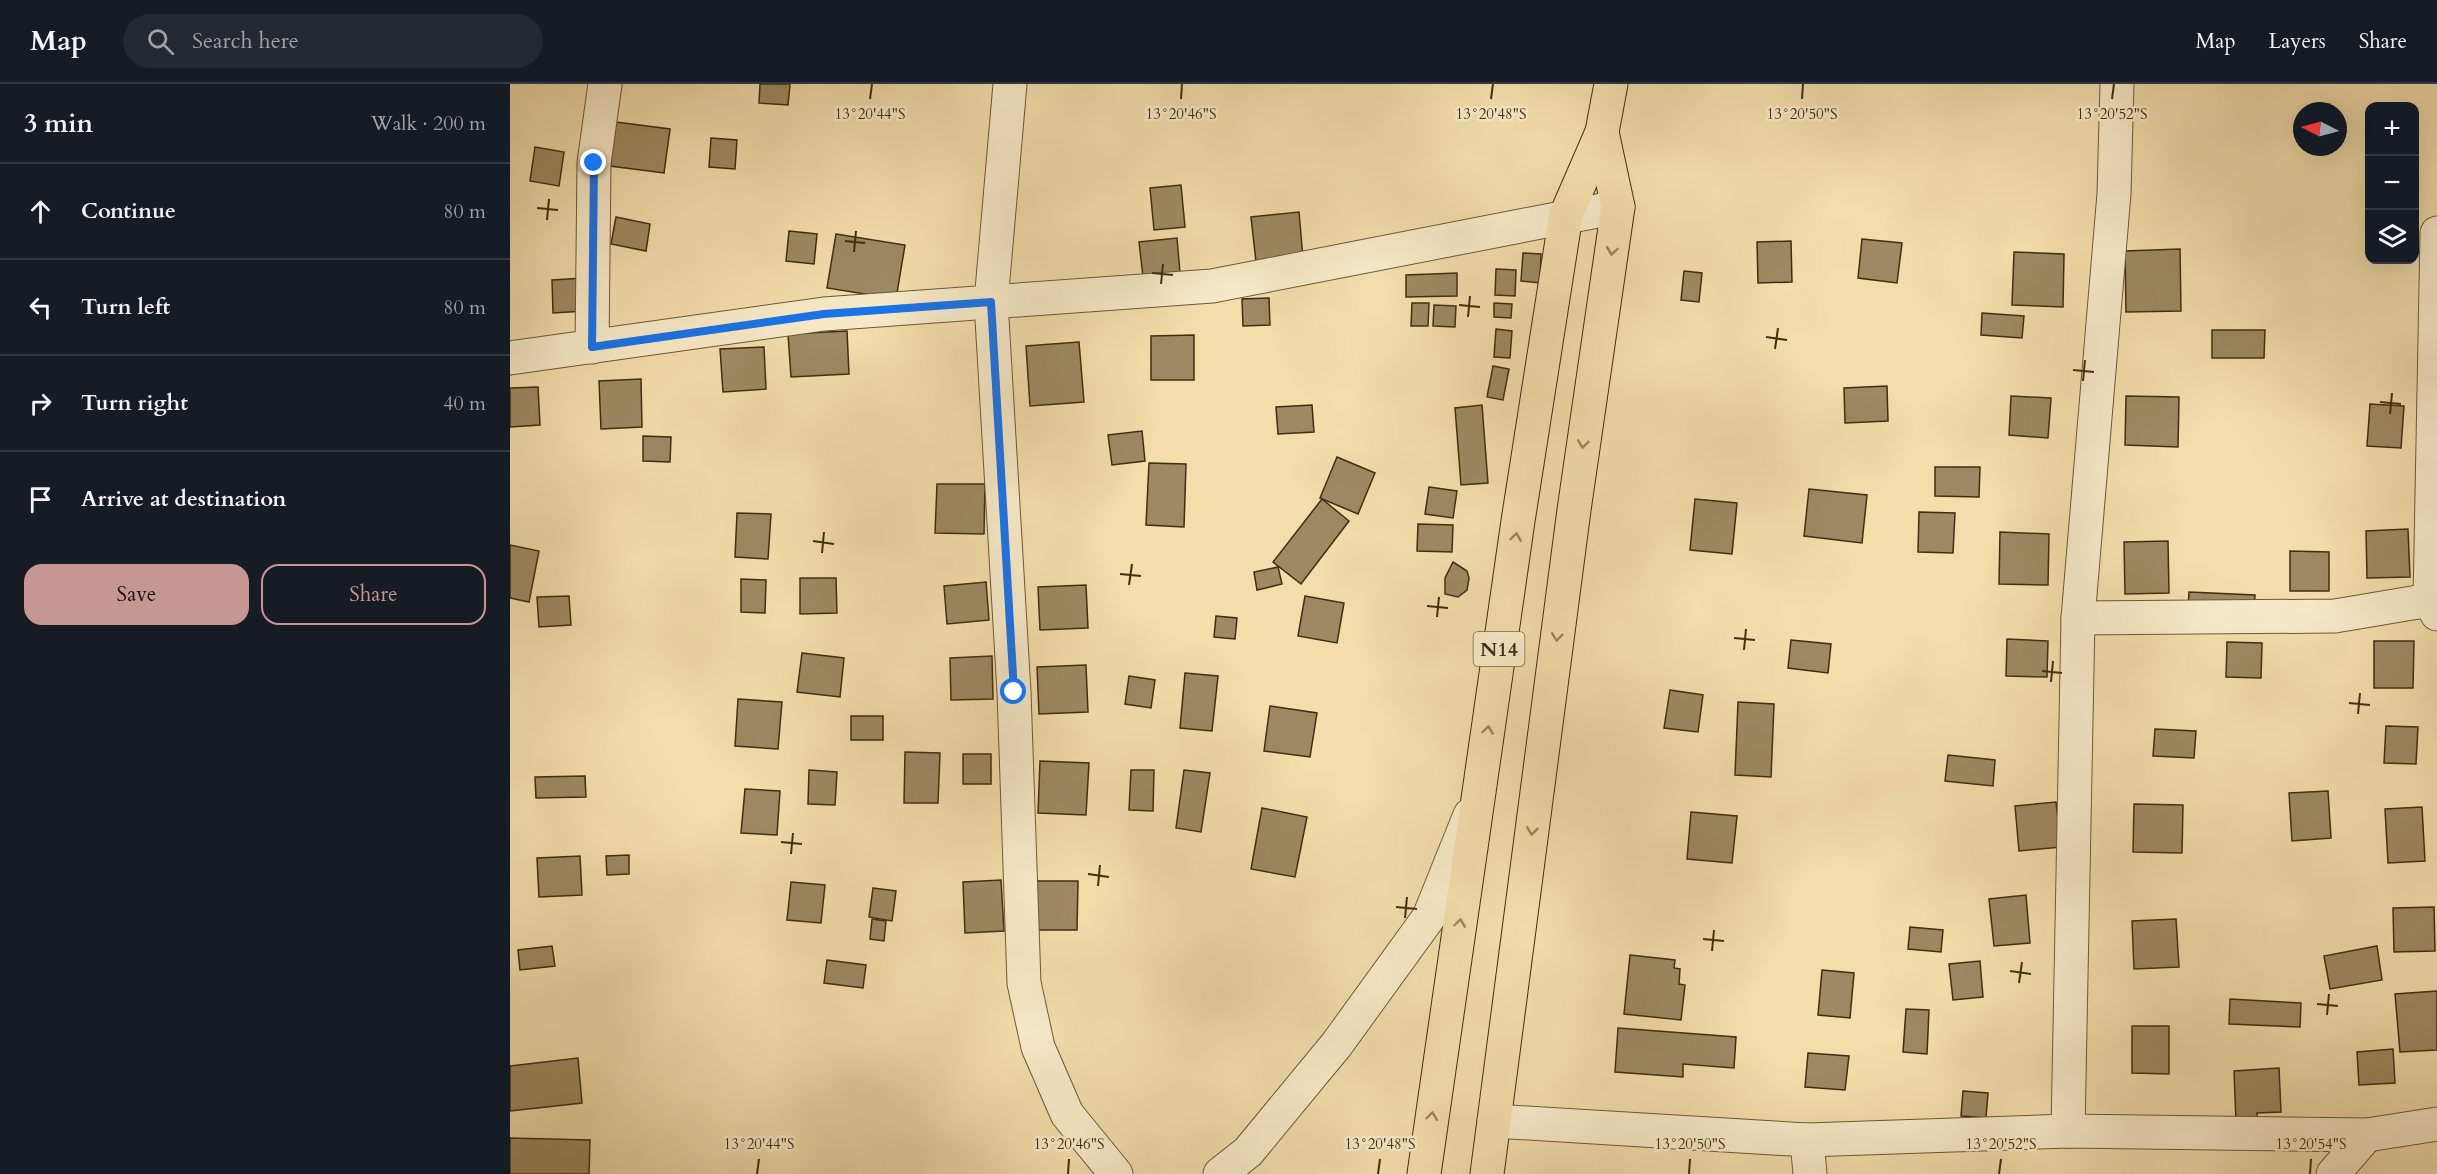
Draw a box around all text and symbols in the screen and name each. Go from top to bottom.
search box [123,14,543,68]
text: Map [30,22,87,60]
icon: search [144,25,177,58]
text: Search here [192,26,299,56]
text: Map [2196,27,2236,56]
text: Layers [2269,27,2326,56]
text: Share [2359,27,2407,56]
north arrow [2293,102,2347,156]
map controls [2365,102,2419,264]
button: + [2365,102,2419,156]
text: 13°20'44"S [835,104,905,124]
text: 13°20'46"S [1146,104,1216,124]
text: 13°20'48"S [1456,104,1526,124]
text: 13°20'50"S [1767,104,1837,124]
text: 13°20'52"S [2077,104,2147,124]
text: 3 min [24,106,93,141]
text: Walk · 200 m [371,110,486,137]
route end [580,149,606,175]
button: − [2365,156,2419,210]
icon: ahead [24,195,57,228]
text: Continue [81,196,176,226]
text: 80 m [443,198,486,225]
button: layers [2365,210,2419,264]
one-way arrow [1606,246,1618,256]
icon: left [24,291,57,324]
text: Turn left [81,292,170,322]
text: 80 m [443,294,486,321]
icon: right [24,387,57,420]
text: Turn right [81,388,188,418]
text: 40 m [443,390,486,417]
one-way arrow [1578,439,1590,449]
icon: arrive [24,483,57,516]
text: Arrive at destination [81,484,286,514]
one-way arrow [1509,532,1521,542]
button: Save [24,564,249,625]
button: Share [261,564,486,625]
road number: N14 [1474,632,1524,666]
one-way arrow [1552,633,1564,642]
route start [1000,678,1026,704]
one-way arrow [1481,725,1493,735]
one-way arrow [1527,826,1539,835]
one-way arrow [1453,918,1465,928]
one-way arrow [1426,1111,1438,1121]
text: 13°20'44"S [724,1134,794,1154]
text: 13°20'46"S [1034,1134,1104,1154]
text: 13°20'48"S [1345,1134,1415,1154]
text: 13°20'50"S [1655,1134,1725,1154]
text: 13°20'52"S [1966,1134,2036,1154]
text: 13°20'54"S [2276,1134,2346,1154]

